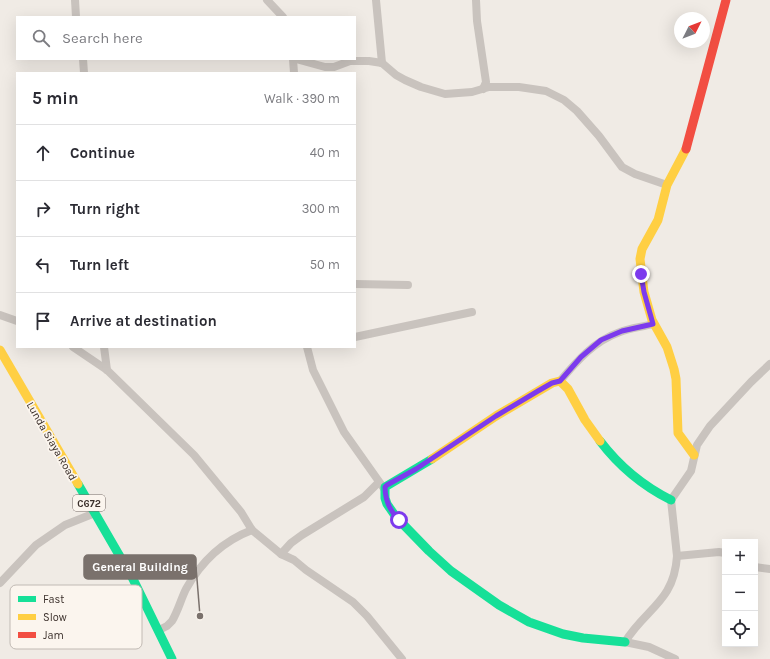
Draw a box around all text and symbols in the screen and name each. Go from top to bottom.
north arrow [674,12,710,48]
search box [16,16,356,60]
icon: search [30,27,52,49]
text: Search here [62,29,143,47]
text: 5 min [32,88,79,108]
text: Walk · 390 m [264,91,340,106]
icon: ahead [32,142,54,164]
text: Continue [70,144,135,162]
text: 40 m [310,145,340,160]
icon: right [32,198,54,220]
text: Turn right [70,200,140,218]
text: 300 m [302,201,340,216]
icon: left [32,254,54,276]
text: Turn left [70,256,129,274]
text: 50 m [310,257,340,272]
route end [632,265,650,283]
icon: arrive [32,310,54,332]
text: Arrive at destination [70,312,217,330]
street label: Lunda Siaya Road [24,400,79,483]
road number: C672 [73,495,105,511]
route start [390,511,408,529]
map controls [722,539,758,647]
button: + [722,539,758,575]
callout: General Building [84,555,196,579]
text: General Building [92,560,188,574]
button: − [722,575,758,611]
legend [10,585,142,649]
text: Fast [43,593,64,606]
text: Slow [43,611,67,624]
button: locate [722,611,758,647]
text: Jam [43,629,64,642]

